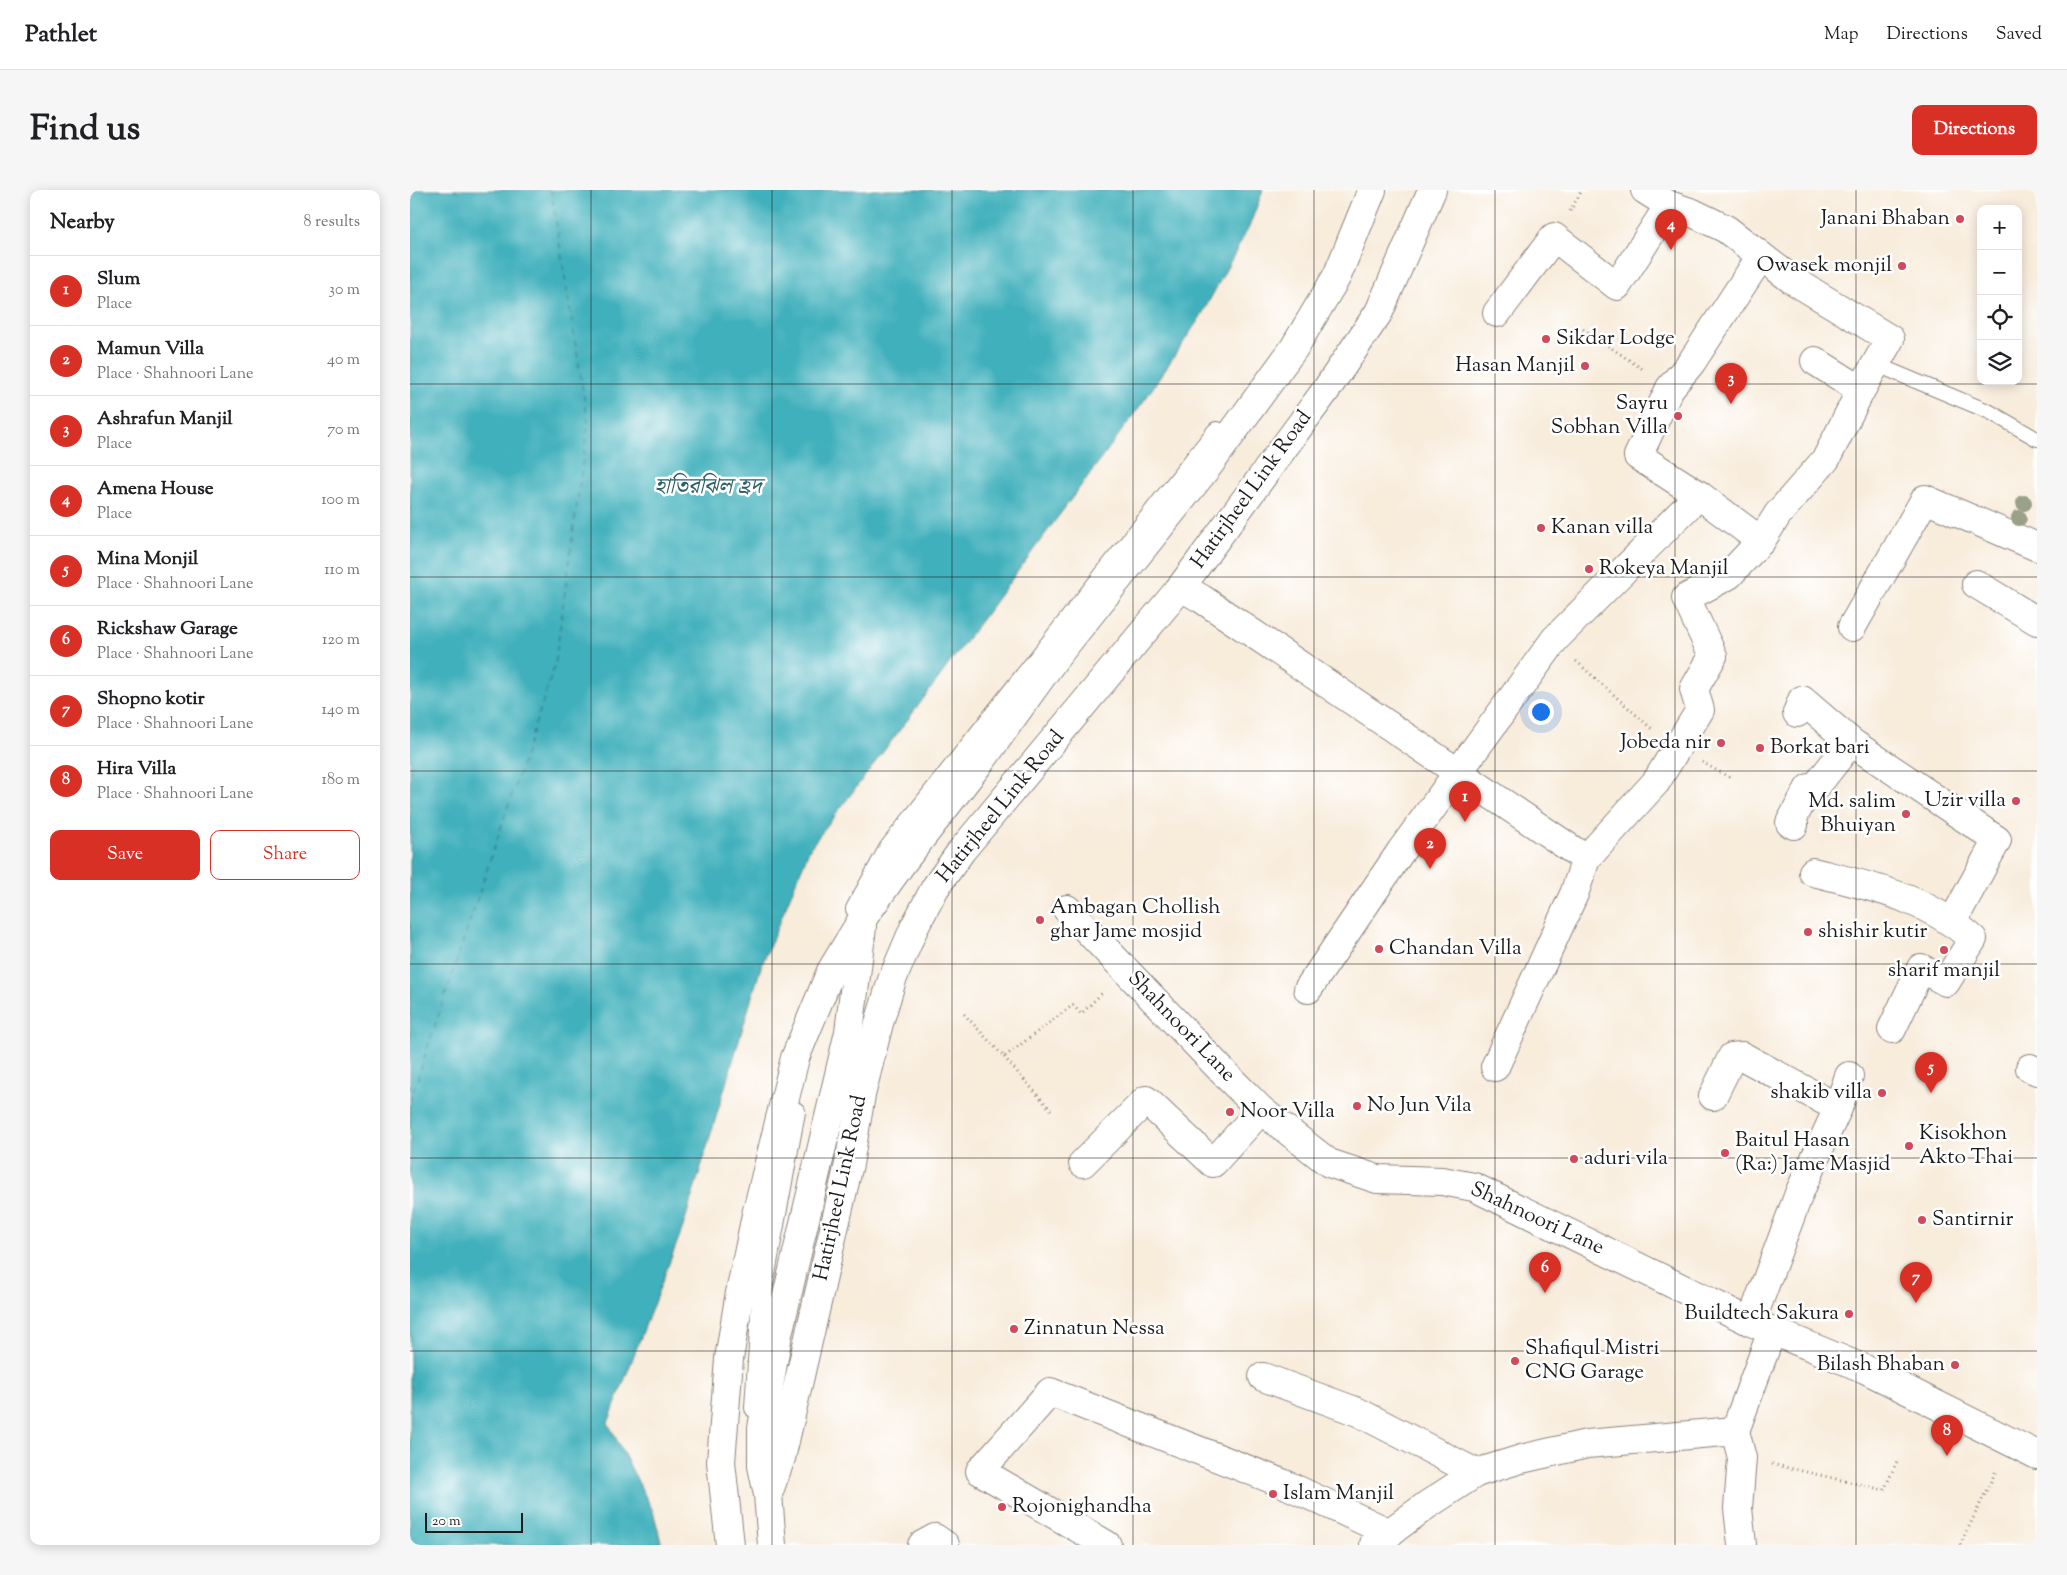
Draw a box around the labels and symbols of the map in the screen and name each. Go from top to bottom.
place label: Janani Bhaban [1820,204,1950,234]
pin: 4 [1655,209,1687,250]
marker: Janani Bhaban [1954,213,1966,225]
place label: Owasek monjil [1756,251,1892,281]
marker: Owasek monjil [1896,260,1908,272]
place label: Sikdar Lodge [1556,324,1675,354]
marker: Sikdar Lodge [1540,333,1552,345]
place label: Hasan Manjil [1455,351,1575,381]
marker: Hasan Manjil [1579,360,1591,372]
pin: 3 [1715,363,1747,404]
place label: Sayru Sobhan Villa [1551,389,1668,443]
street label: Hatirjheel Link Road [1184,405,1320,575]
marker: Sayru Sobhan Villa [1672,410,1684,422]
water label: হাতিরঝিল হ্রদ [655,472,766,504]
place label: Kanan villa [1551,513,1654,543]
marker: Kanan villa [1535,522,1547,534]
place label: Rokeya Manjil [1599,554,1729,584]
marker: Rokeya Manjil [1583,563,1595,575]
your location [1528,699,1554,725]
street label: Hatirjheel Link Road [930,724,1072,890]
place label: Jobeda nir [1619,728,1711,758]
place label: Borkat bari [1770,733,1870,763]
marker: Jobeda nir [1715,737,1727,749]
marker: Borkat bari [1754,742,1766,754]
pin: 1 [1449,781,1481,822]
place label: Uzir villa [1924,786,2006,816]
place label: Md. salim Bhuiyan [1808,787,1896,841]
marker: Uzir villa [2010,795,2022,807]
marker: Md. salim Bhuiyan [1900,808,1912,820]
pin: 2 [1414,828,1446,869]
place label: Ambagan Chollish ghar Jame mosjid [1050,893,1221,947]
marker: Ambagan Chollish ghar Jame mosjid [1034,914,1046,926]
place label: shishir kutir [1818,917,1928,947]
marker: shishir kutir [1802,926,1814,938]
place label: Chandan Villa [1389,934,1522,964]
marker: Chandan Villa [1373,943,1385,955]
marker: sharif manjil [1938,944,1950,956]
place label: sharif manjil [1888,956,2000,986]
street label: Shahnoori Lane [1120,965,1242,1089]
pin: 5 [1915,1052,1947,1093]
place label: shakib villa [1770,1078,1872,1108]
marker: shakib villa [1876,1087,1888,1099]
place label: No Jun Vila [1367,1091,1472,1121]
street label: Hatirjheel Link Road [807,1092,875,1284]
place label: Noor Villa [1240,1097,1335,1127]
marker: No Jun Vila [1351,1100,1363,1112]
marker: Noor Villa [1224,1106,1236,1118]
place label: Kisokhon Akto Thai [1919,1119,2013,1173]
place label: Baitul Hasan (Ra:) Jame Masjid [1735,1126,1891,1180]
marker: Kisokhon Akto Thai [1903,1140,1915,1152]
place label: aduri vila [1584,1144,1668,1174]
marker: Baitul Hasan (Ra:) Jame Masjid [1719,1147,1731,1159]
marker: aduri vila [1568,1153,1580,1165]
street label: Shahnoori Lane [1465,1175,1609,1263]
place label: Santirnir [1932,1205,2014,1235]
marker: Santirnir [1916,1214,1928,1226]
pin: 6 [1529,1252,1561,1293]
pin: 7 [1900,1262,1932,1303]
place label: Buildtech Sakura [1684,1299,1839,1329]
marker: Buildtech Sakura [1843,1308,1855,1320]
place label: Zinnatun Nessa [1024,1314,1165,1344]
marker: Zinnatun Nessa [1008,1323,1020,1335]
place label: Shafiqul Mistri CNG Garage [1525,1334,1659,1388]
place label: Bilash Bhaban [1817,1350,1945,1380]
marker: Shafiqul Mistri CNG Garage [1509,1355,1521,1367]
marker: Bilash Bhaban [1949,1359,1961,1371]
pin: 8 [1931,1415,1963,1456]
place label: Islam Manjil [1283,1479,1394,1509]
marker: Islam Manjil [1267,1488,1279,1500]
place label: Rojonighandha [1012,1492,1152,1522]
marker: Rojonighandha [996,1501,1008,1513]
scale bar [425,1510,522,1533]

